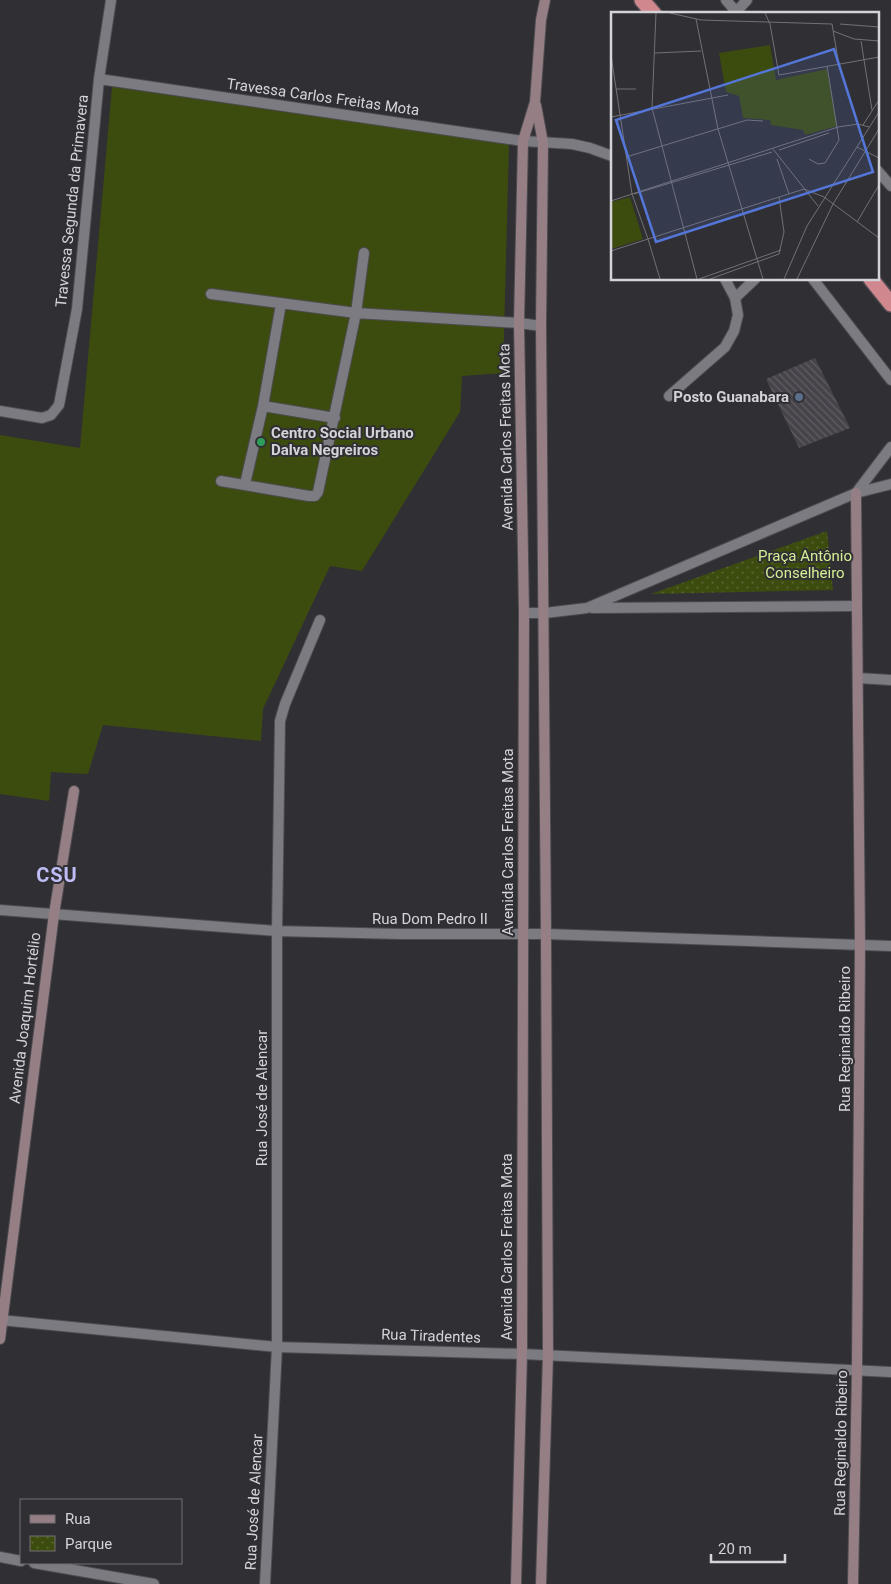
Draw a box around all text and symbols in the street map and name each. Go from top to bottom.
inset map [611,12,878,280]
street label: Travessa Carlos Freitas Mota [226,75,420,119]
street label: Travessa Segunda da Primavera [52,94,92,308]
street label: Avenida Carlos Freitas Mota [495,343,517,531]
place label: Posto Guanabara [673,388,789,406]
marker: Posto Guanabara [793,391,805,403]
place label: Centro Social Urbano Dalva Negreiros [271,424,414,459]
marker: Centro Social Urbano Dalva Negreiros [255,436,267,448]
park label: Praça Antônio Conselheiro [758,547,852,582]
street label: Avenida Carlos Freitas Mota [499,748,517,936]
district label: CSU [36,863,78,887]
street label: Rua Dom Pedro II [372,910,488,928]
street label: Avenida Joaquim Hortélio [6,931,44,1105]
street label: Rua Reginaldo Ribeiro [836,966,854,1112]
street label: Rua José de Alencar [253,1030,271,1166]
street label: Avenida Carlos Freitas Mota [498,1153,516,1341]
street label: Rua Tiradentes [381,1325,481,1347]
street label: Rua Reginaldo Ribeiro [831,1370,851,1516]
street label: Rua José de Alencar [241,1433,267,1571]
legend [20,1499,182,1564]
text: Rua [65,1510,91,1528]
scale bar [711,1532,785,1564]
text: Parque [65,1535,112,1553]
text: 20 m [718,1540,752,1558]

